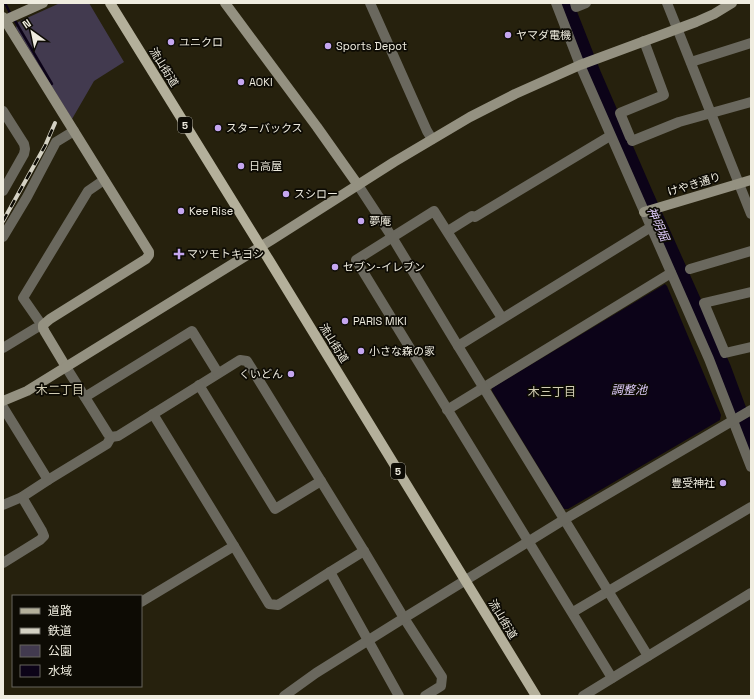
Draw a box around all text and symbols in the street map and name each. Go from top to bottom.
north arrow [12,12,52,52]
text: N [20,16,33,31]
place label: ヤマダ電機 [516,28,571,42]
marker: ヤマダ電機 [503,30,513,40]
place label: ユニクロ [179,35,223,49]
marker: ユニクロ [166,37,176,47]
place label: Sports Depot [336,39,407,53]
marker: Sports Depot [323,41,333,51]
street label: 流山街道 [146,45,182,89]
place label: AOKI [249,75,273,89]
marker: AOKI [236,77,246,87]
road number: 5 [178,117,192,133]
place label: スターバックス [226,121,303,135]
marker: スターバックス [213,123,223,133]
place label: 日高屋 [249,159,282,173]
marker: 日高屋 [236,161,246,171]
street label: けやき通り [666,169,722,199]
place label: スシロー [294,187,338,201]
marker: スシロー [281,189,291,199]
place label: Kee Rise [189,204,233,218]
water label: 神明堀 [643,204,673,246]
marker: Kee Rise [176,206,186,216]
place label: 夢庵 [369,214,391,228]
marker: 夢庵 [356,216,366,226]
place label: マツモトキヨシ [187,247,264,261]
marker: マツモトキヨシ [174,249,184,259]
place label: セブン-イレブン [343,260,425,274]
marker: セブン-イレブン [330,262,340,272]
place label: PARIS MIKI [353,314,407,328]
marker: PARIS MIKI [340,316,350,326]
street label: 流山街道 [316,321,352,365]
place label: 小さな森の家 [369,344,435,358]
marker: 小さな森の家 [356,346,366,356]
place label: くいどん [239,367,283,381]
marker: くいどん [286,369,296,379]
district label: 木二丁目 [36,382,84,398]
water label: 調整池 [611,382,648,398]
district label: 木三丁目 [528,384,576,400]
road number: 5 [391,463,405,479]
place label: 豊受神社 [671,476,715,490]
marker: 豊受神社 [718,478,728,488]
legend [12,595,142,687]
street label: 流山街道 [486,597,520,641]
text: 道路 [48,603,72,619]
text: 鉄道 [48,623,72,639]
text: 公園 [48,643,72,659]
text: 水域 [48,663,72,679]

